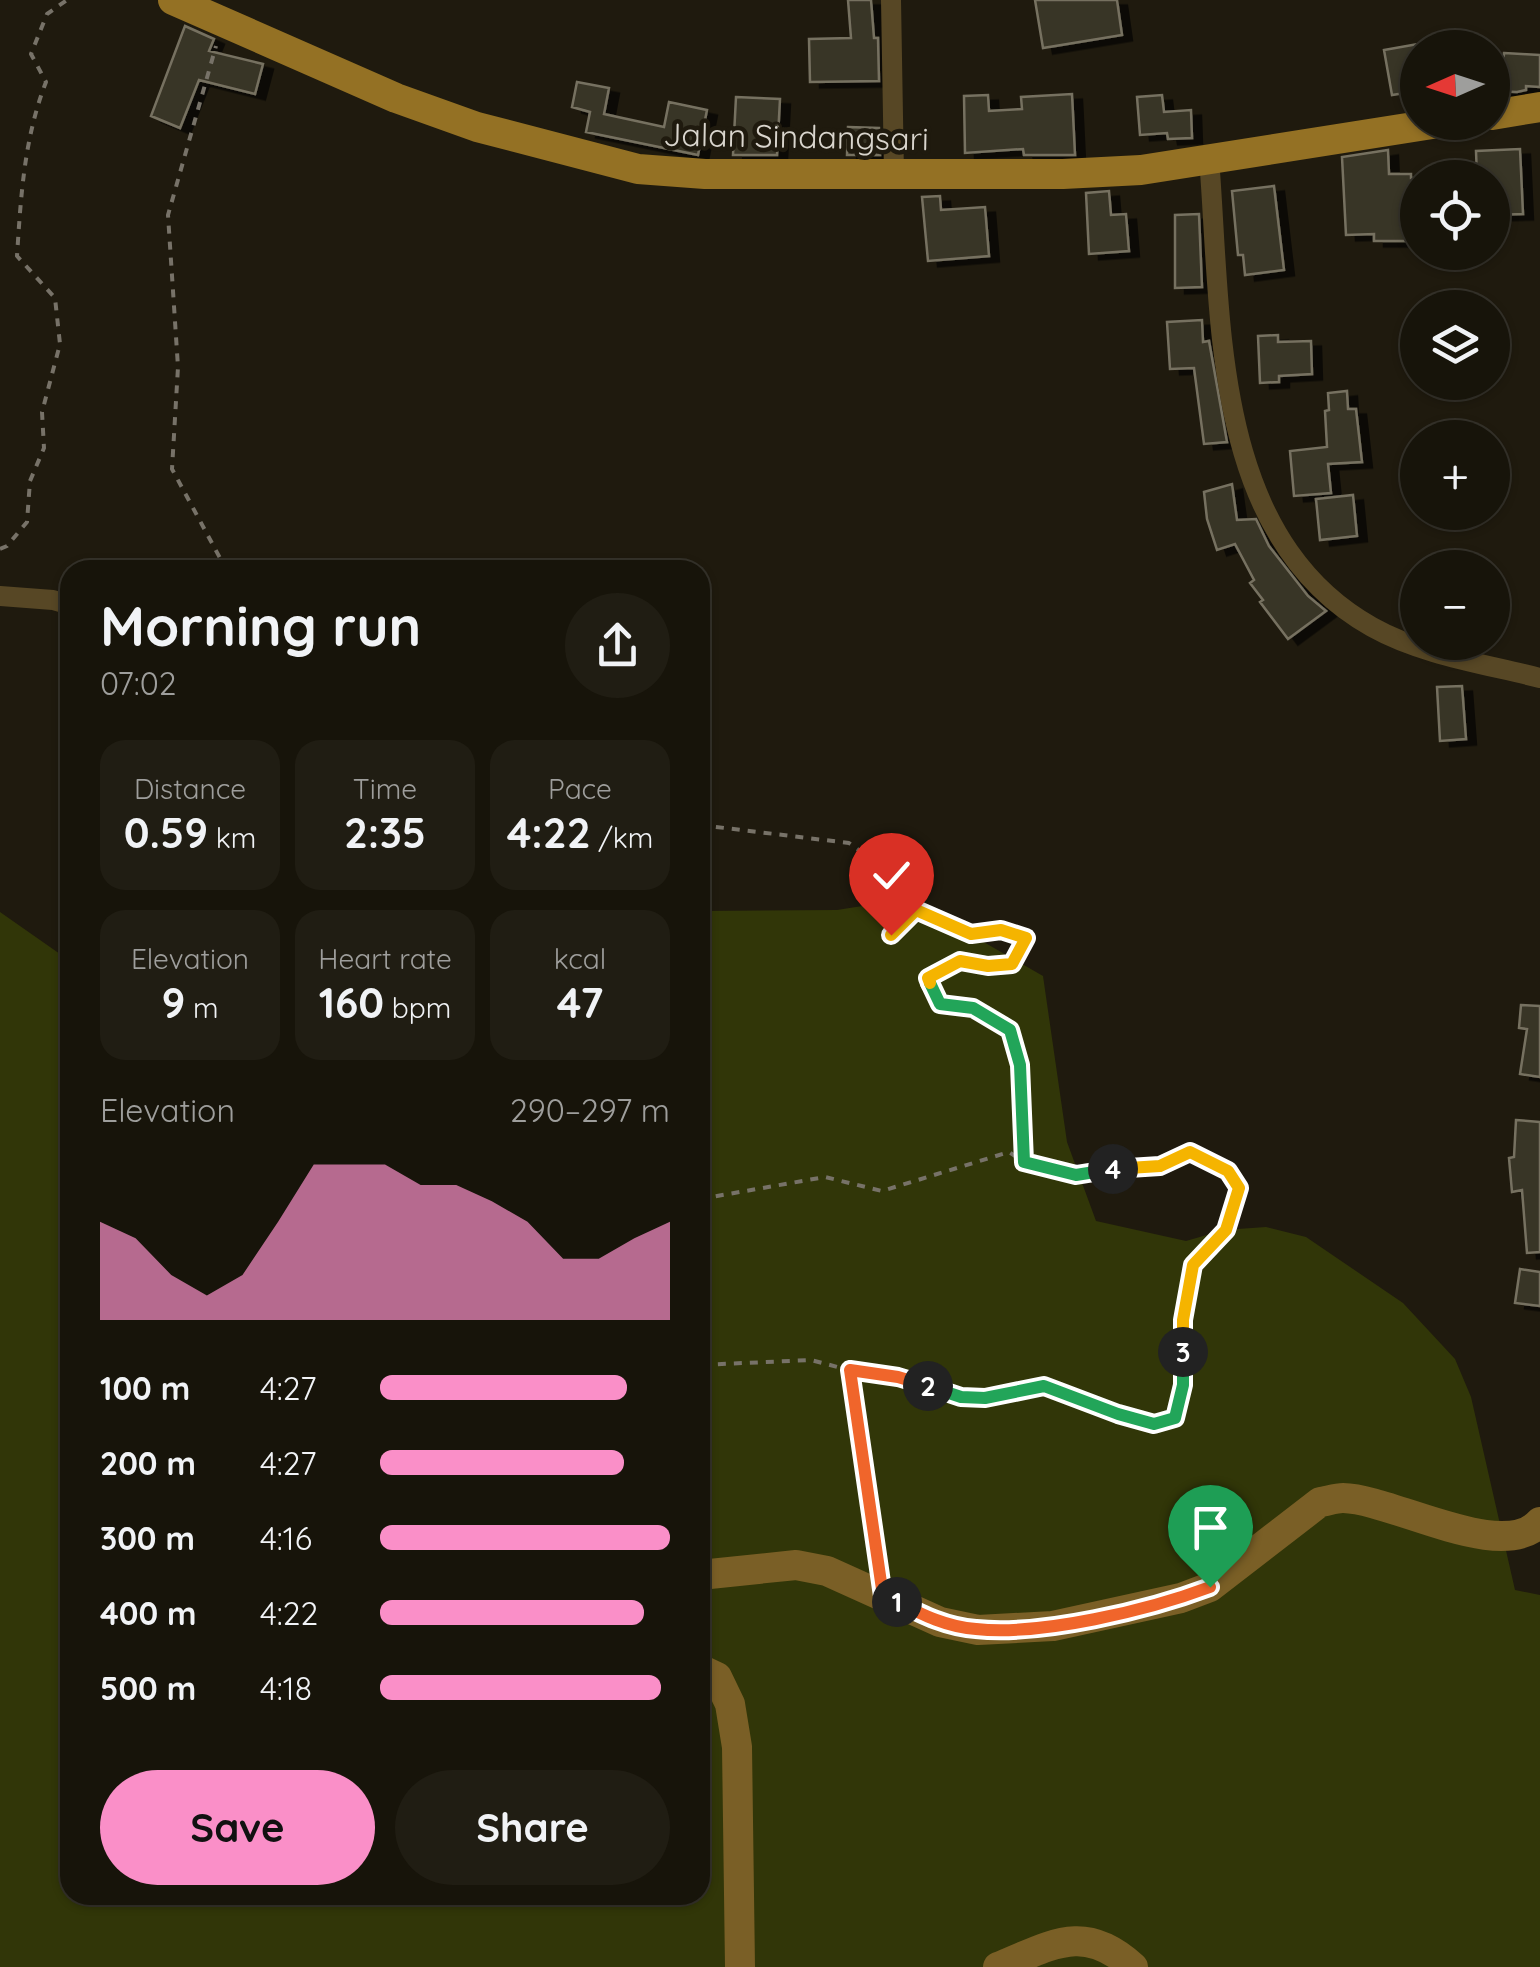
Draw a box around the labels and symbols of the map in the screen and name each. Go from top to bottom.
north arrow [1400,30,1510,140]
street label: Jalan Sindangsari [663,114,929,158]
pin [849,833,934,936]
pin: 4 [1088,1144,1138,1194]
pin: 3 [1158,1327,1208,1377]
pin: 2 [903,1361,953,1411]
pin [1168,1485,1253,1588]
pin: 1 [872,1577,922,1627]

